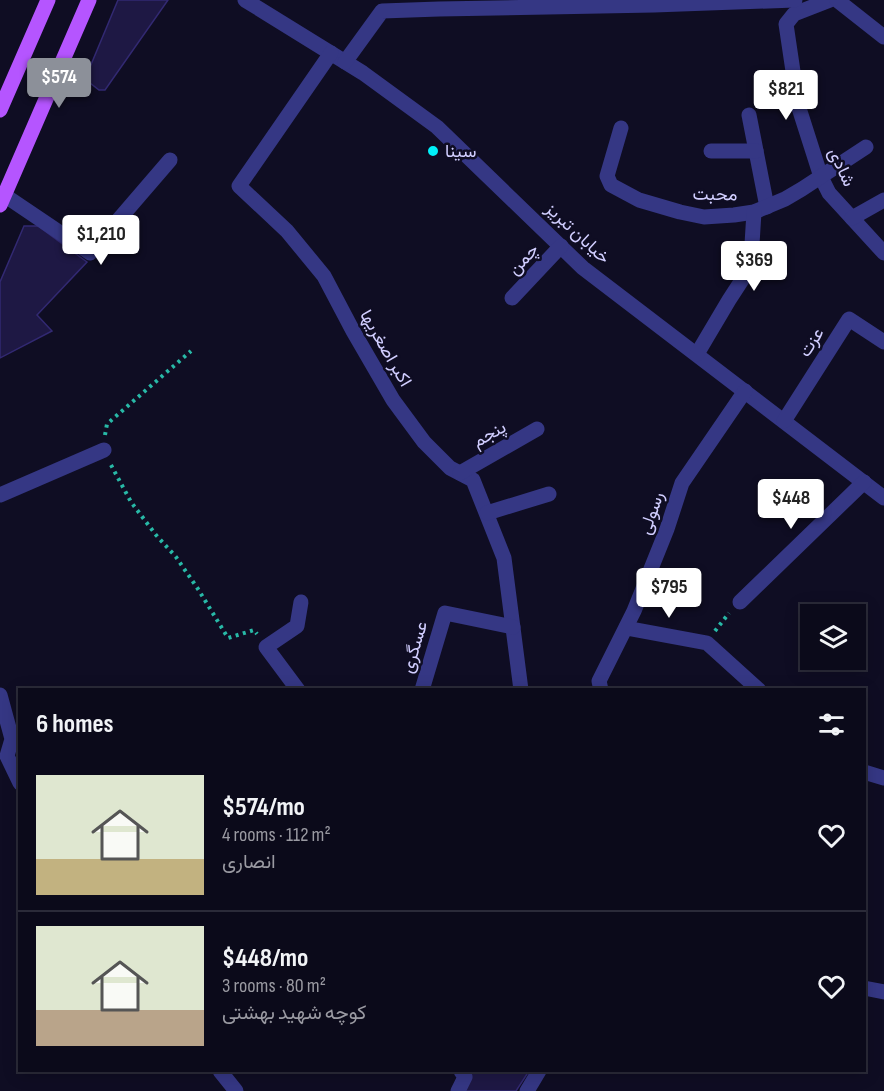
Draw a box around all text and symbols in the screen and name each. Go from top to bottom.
pin: $574 [23,58,95,109]
text: $574 [41,65,77,89]
pin: $821 [750,70,822,121]
text: $821 [768,77,804,101]
place label: سینا [445,141,477,162]
marker: سینا [426,144,440,158]
street label: شادی [824,145,860,190]
street label: محبت [692,184,738,205]
street label: خیابان تبریز [540,198,614,268]
pin: $1,210 [52,215,150,266]
text: $1,210 [76,222,126,246]
street label: چمن [504,239,544,280]
pin: $369 [718,241,790,292]
text: $369 [735,248,773,272]
street label: اکبر اصغریها [355,306,416,390]
street label: عزت [794,324,829,361]
street label: پنجم [469,416,510,453]
pin: $448 [755,479,827,530]
text: $448 [772,486,810,510]
street label: رسولی [634,489,669,537]
pin: $795 [633,568,705,619]
text: $795 [650,575,688,599]
map controls [800,604,866,670]
button: layers [800,604,866,670]
street label: عسگری [397,619,432,676]
icon: filters [815,708,848,741]
text: 6 homes [36,709,114,740]
text: $574/mo [222,792,305,823]
icon: home [84,799,156,871]
icon: heart [815,819,848,852]
text: 4 rooms · 112 m² [222,823,331,847]
text: انصاری [222,850,276,874]
text: $448/mo [222,943,308,974]
icon: home [84,950,156,1022]
icon: heart [815,970,848,1003]
text: 3 rooms · 80 m² [222,974,326,998]
text: کوچه شهید بهشتی [222,1001,366,1025]

